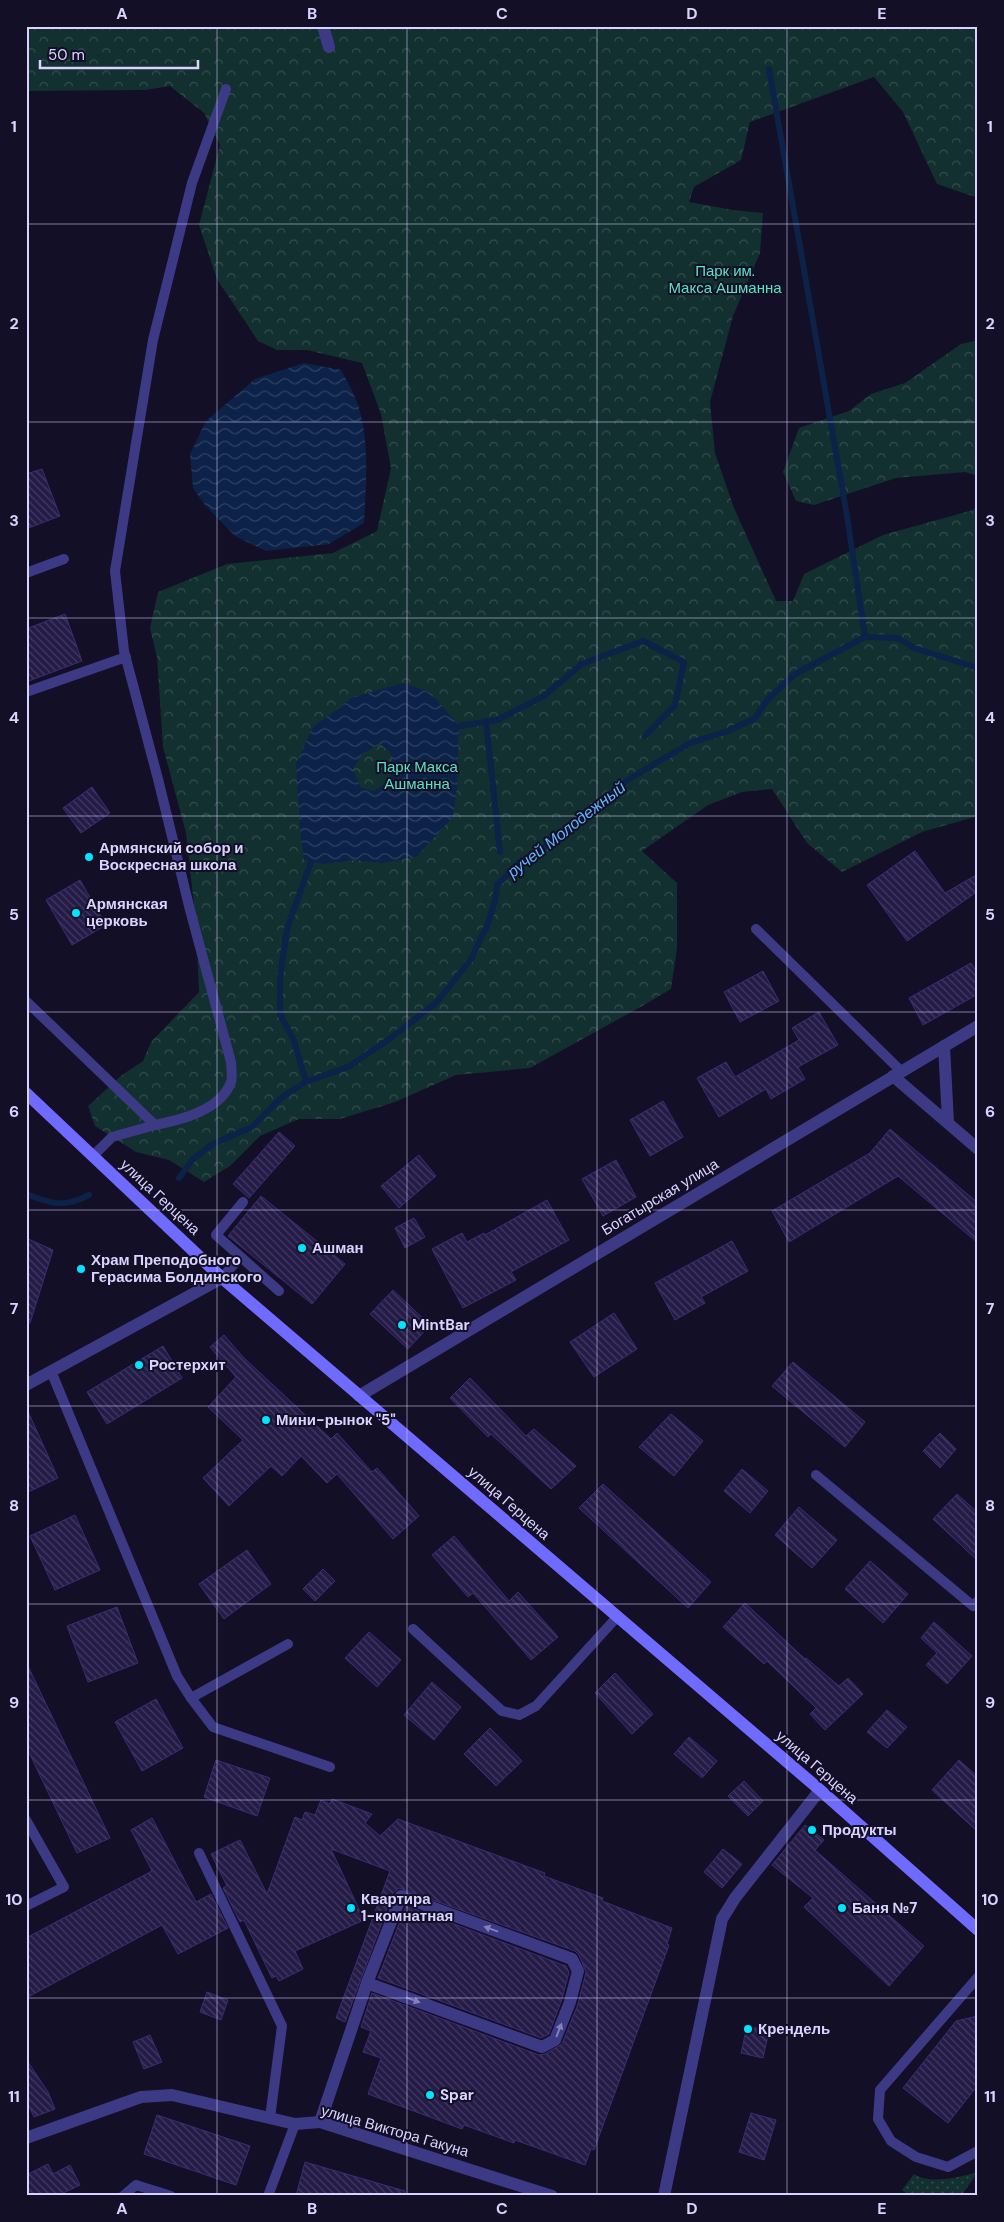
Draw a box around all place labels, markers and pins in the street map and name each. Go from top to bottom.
place label: Армянский собор и Воскресная школа [99,838,243,875]
marker: Армянский собор и Воскресная школа [83,851,95,863]
place label: Армянская церковь [86,894,168,931]
marker: Армянская церковь [70,907,82,919]
place label: Ашман [312,1238,364,1258]
marker: Ашман [296,1242,308,1254]
place label: Храм Преподобного Герасима Болдинского [91,1250,262,1287]
marker: Храм Преподобного Герасима Болдинского [75,1263,87,1275]
place label: MintBar [412,1315,470,1335]
marker: MintBar [396,1319,408,1331]
place label: Ростерхит [149,1355,226,1375]
marker: Ростерхит [133,1359,145,1371]
place label: Мини-рынок "5" [276,1410,396,1430]
marker: Мини-рынок "5" [260,1414,272,1426]
place label: Продукты [822,1820,897,1840]
marker: Продукты [806,1824,818,1836]
place label: Квартира 1-комнатная [361,1889,453,1926]
place label: Баня №7 [852,1898,917,1918]
marker: Квартира 1-комнатная [345,1902,357,1914]
marker: Баня №7 [836,1902,848,1914]
place label: Крендель [758,2019,830,2039]
marker: Крендель [742,2023,754,2035]
place label: Spar [440,2085,474,2105]
marker: Spar [424,2089,436,2101]

